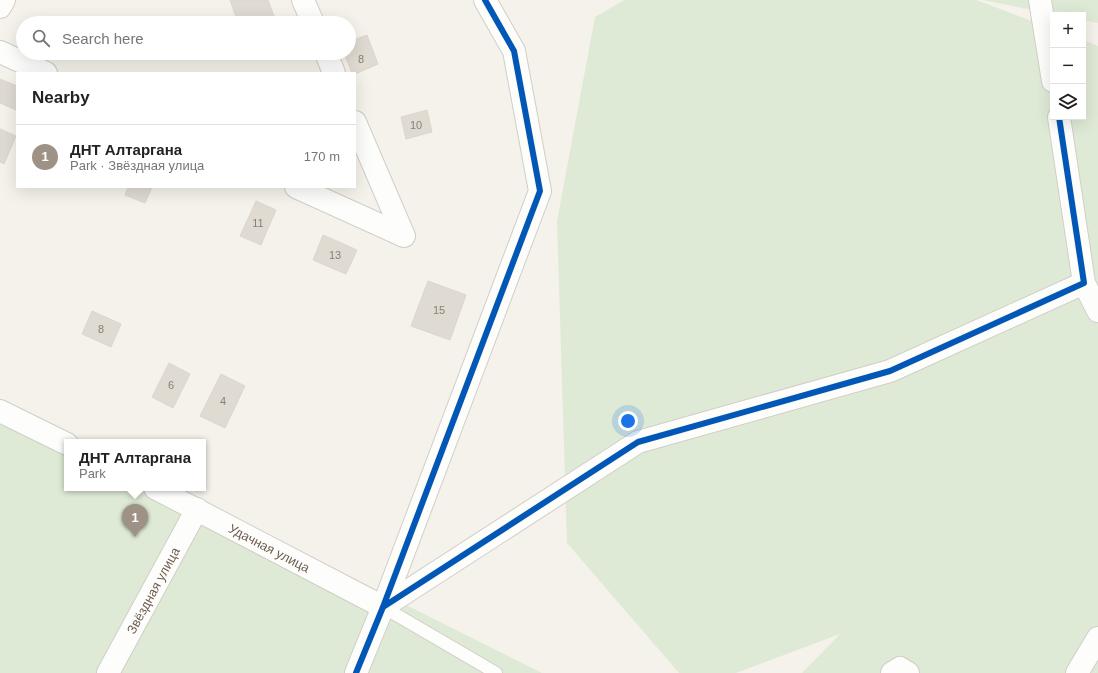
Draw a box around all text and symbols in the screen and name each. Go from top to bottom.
map controls [1050,12,1086,120]
button: + [1050,12,1086,48]
search box [16,16,356,60]
icon: search [30,27,52,49]
text: Search here [62,30,144,47]
button: − [1050,48,1086,84]
house number: 8 [358,53,364,65]
button: layers [1050,84,1086,120]
text: Nearby [32,88,90,107]
house number: 10 [410,119,422,131]
text: ДНТ Алтаргана [70,141,182,158]
text: 1 [41,149,49,164]
text: 170 m [304,149,340,164]
text: Park · Звёздная улица [70,158,204,173]
house number: 11 [252,217,264,229]
house number: 13 [329,249,341,261]
house number: 15 [433,304,445,316]
house number: 8 [98,323,104,335]
house number: 6 [168,379,174,391]
house number: 4 [220,395,226,407]
your location [618,411,638,431]
popup [64,439,206,491]
text: ДНТ Алтаргана [79,449,191,466]
text: Park [79,466,106,481]
pin: 1 [122,504,148,537]
street label: Удачная улица [226,520,313,575]
street label: Звёздная улица [123,544,183,636]

